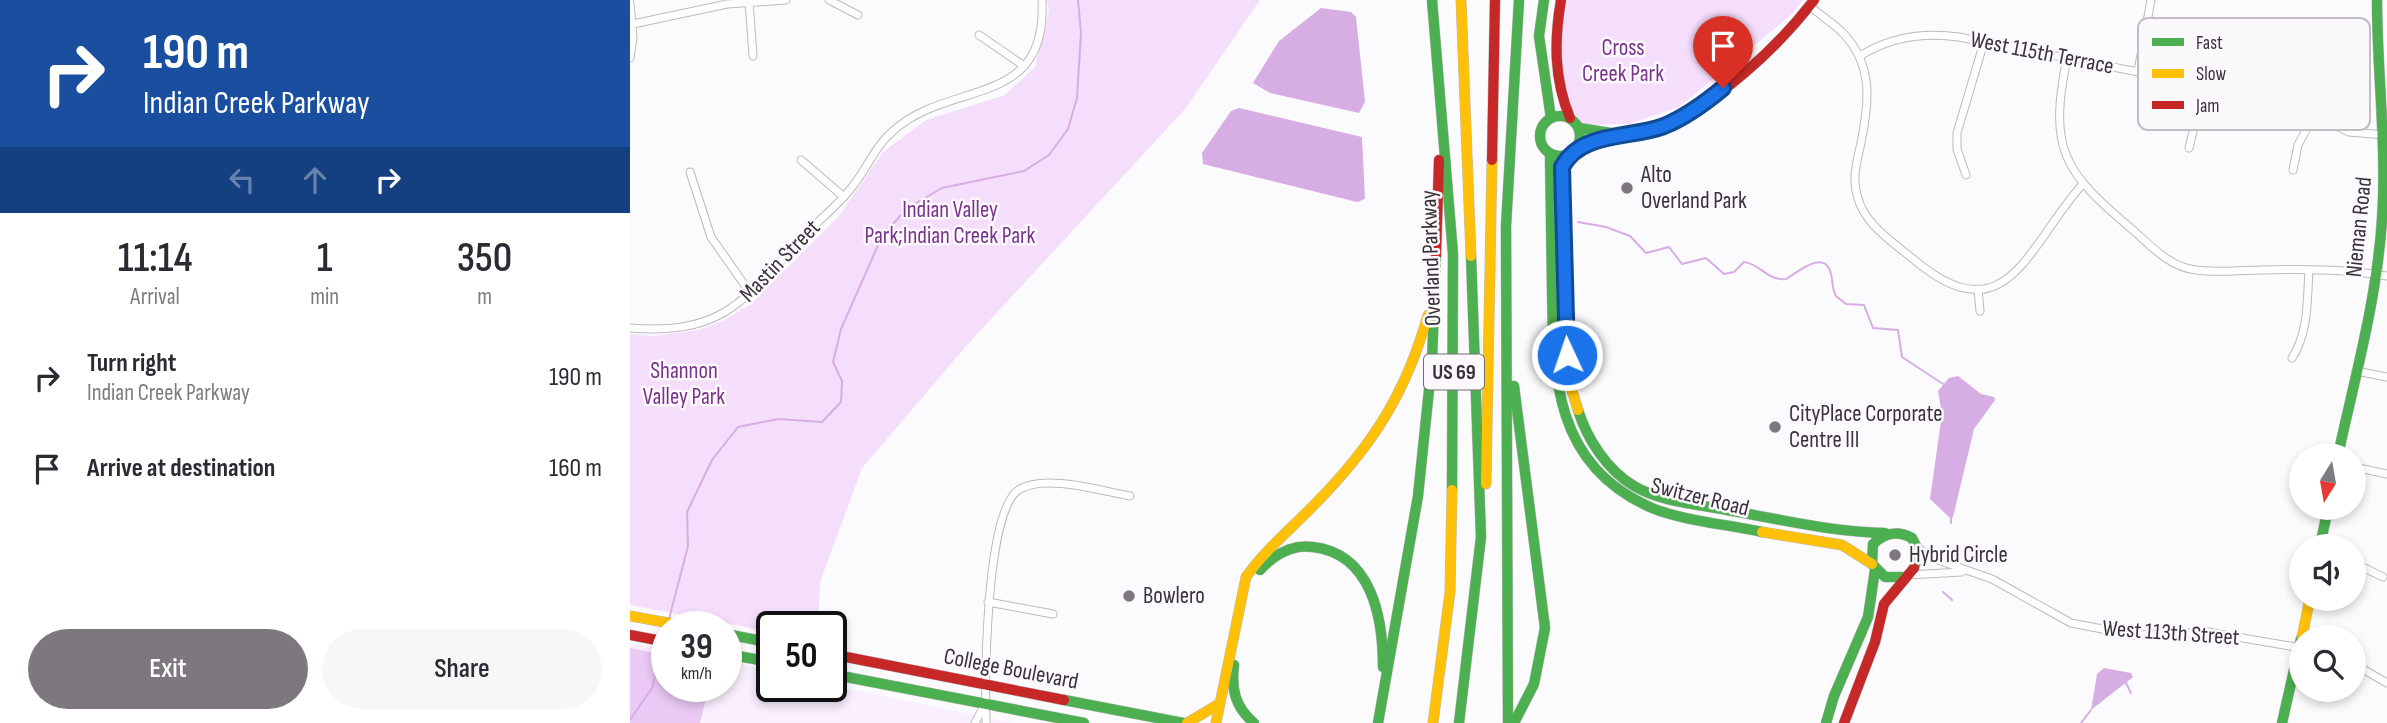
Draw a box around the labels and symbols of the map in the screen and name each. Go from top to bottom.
pin [1693,16,1753,88]
legend [2138,18,2370,130]
street label: West 115th Terrace [1968,25,2116,81]
text: Fast [2196,32,2223,55]
park label: Cross Creek Park [1582,34,1664,88]
text: Slow [2196,63,2226,86]
text: Jam [2195,95,2219,118]
place label: Alto Overland Park [1640,161,1747,215]
street label: Nieman Road [2340,175,2378,279]
marker: Alto Overland Park [1619,180,1635,196]
street label: Overland Parkway [1415,189,1447,326]
park label: Indian Valley Park;Indian Creek Park [865,196,1036,250]
street label: Mastin Street [734,214,826,308]
position arrow [1530,318,1604,392]
road number: US 69 [1424,354,1484,390]
park label: Shannon Valley Park [643,357,725,411]
place label: CityPlace Corporate Centre III [1789,400,1943,454]
marker: CityPlace Corporate Centre III [1767,419,1783,435]
north arrow [2289,443,2366,520]
street label: Switzer Road [1648,471,1752,523]
place label: Hybrid Circle [1909,541,2008,569]
marker: Hybrid Circle [1887,547,1903,563]
place label: Bowlero [1143,582,1205,610]
marker: Bowlero [1121,588,1137,604]
speed limit sign: 50 [756,611,847,702]
street label: West 113th Street [2101,614,2241,652]
street label: College Boulevard [941,642,1081,696]

